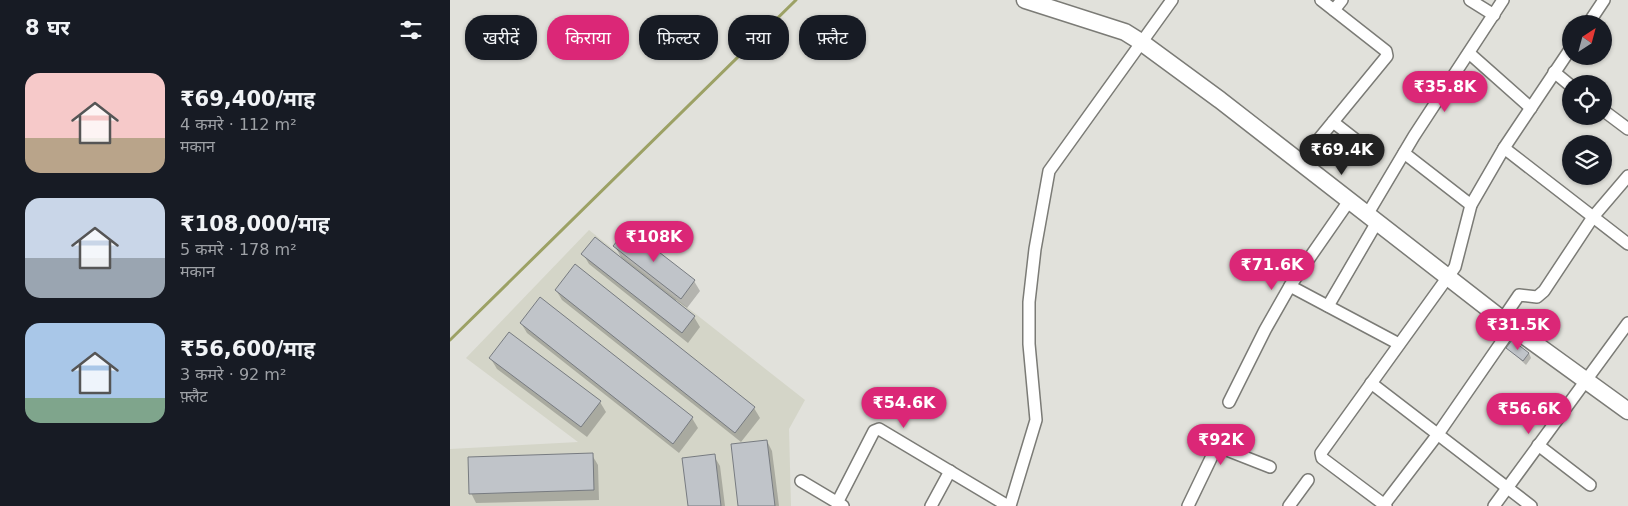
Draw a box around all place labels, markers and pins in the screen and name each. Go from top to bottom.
pin: ₹35.8K [1404,70,1486,113]
pin: ₹69.4K [1301,134,1383,176]
pin: ₹108K [619,220,689,263]
pin: ₹71.6K [1231,248,1313,291]
pin: ₹31.5K [1477,308,1559,351]
pin: ₹54.6K [863,386,945,429]
pin: ₹56.6K [1488,392,1570,435]
pin: ₹92K [1191,424,1251,466]

